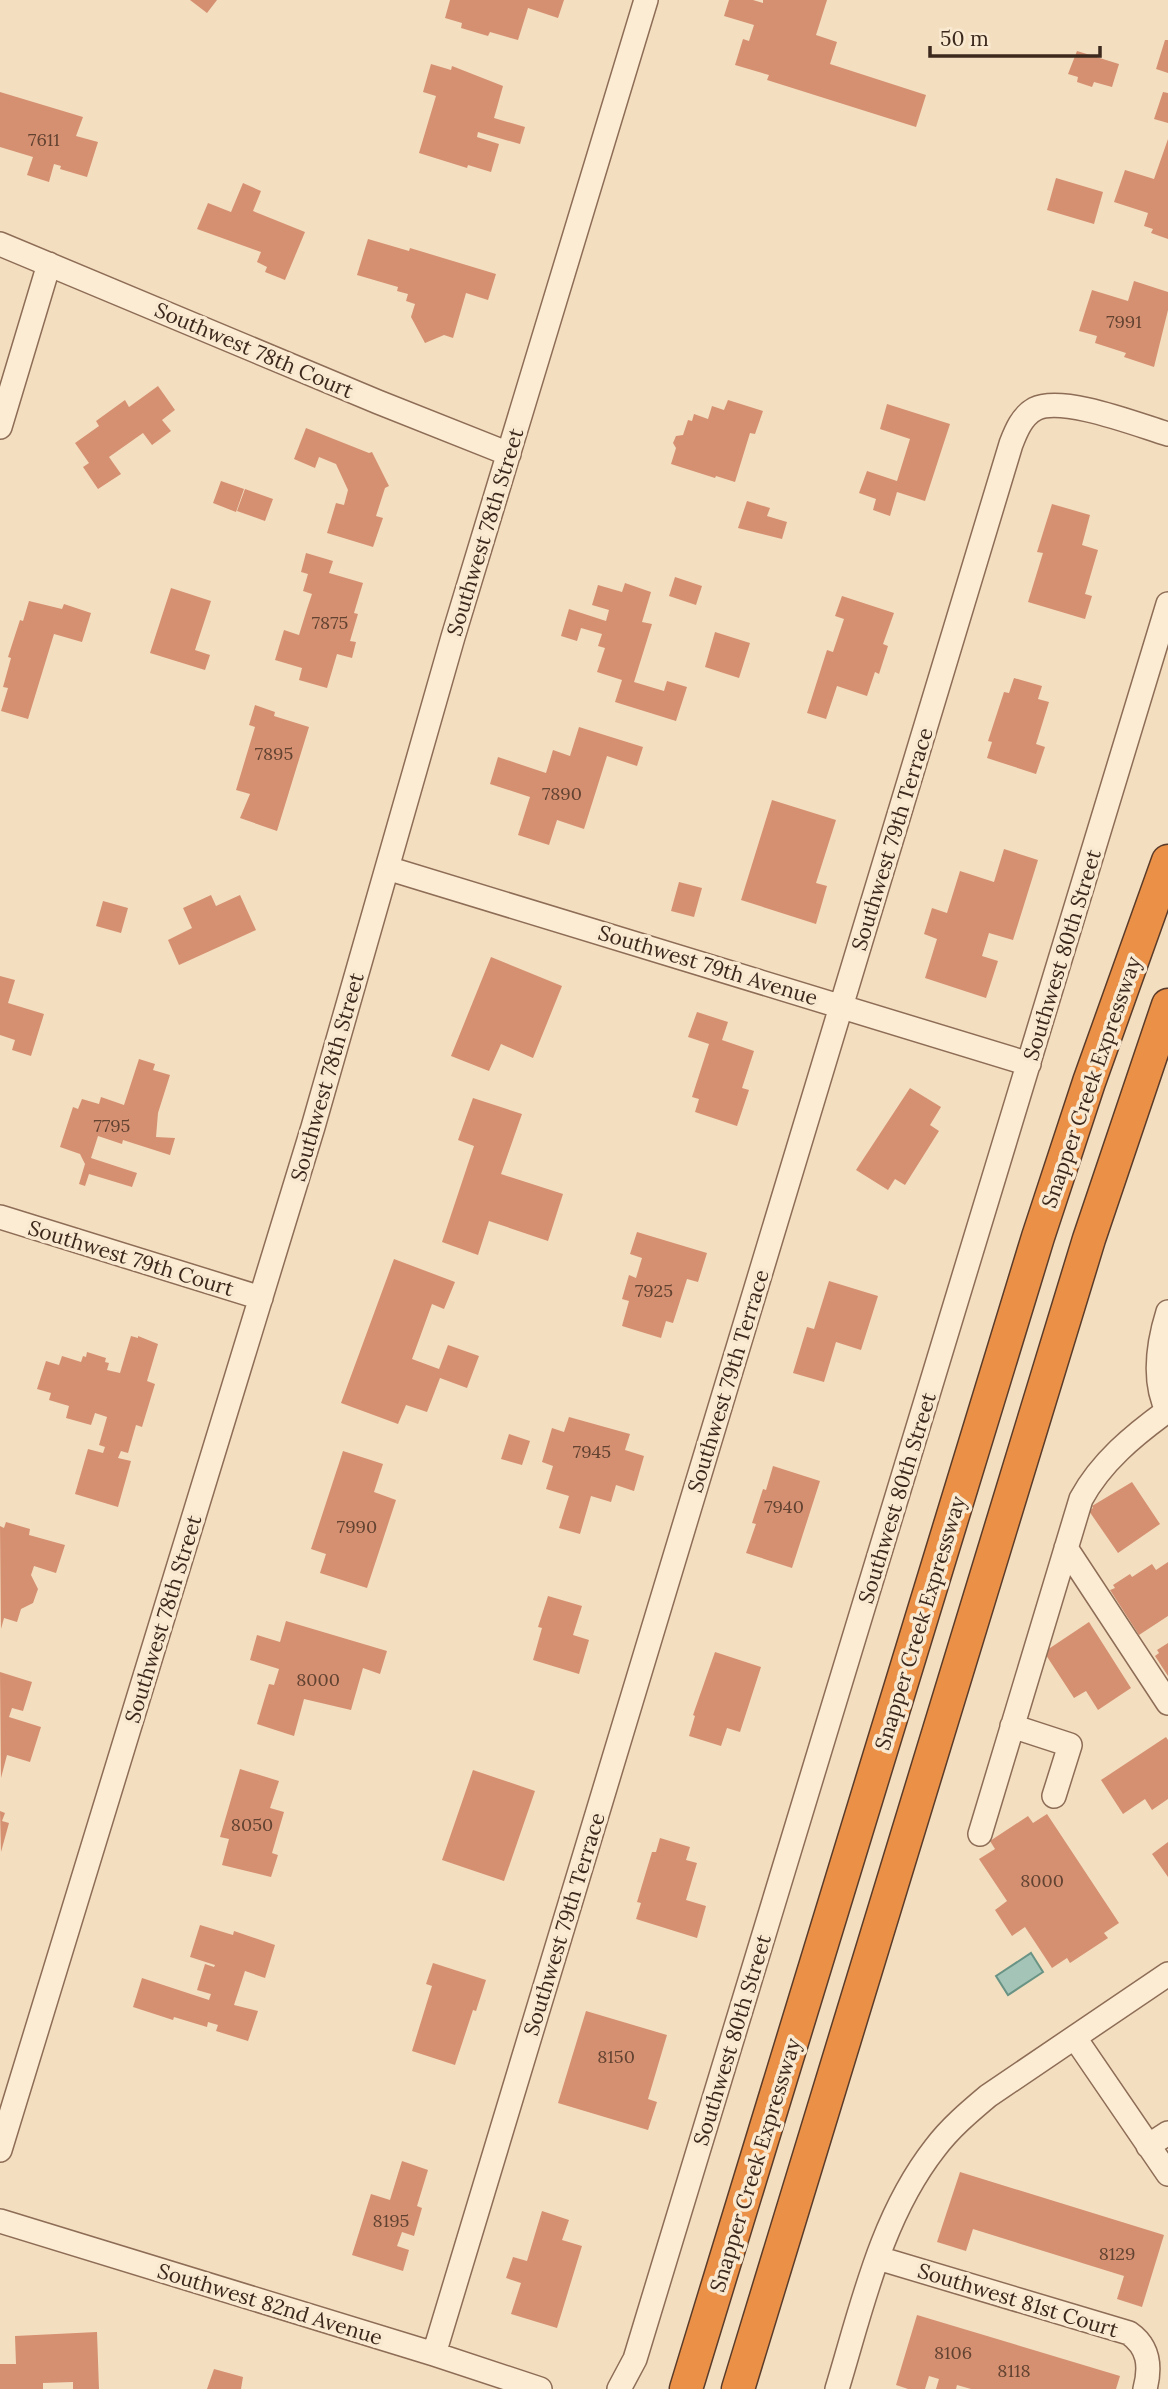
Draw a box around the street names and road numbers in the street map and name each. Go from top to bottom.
street label: Southwest 78th Court [151,296,358,404]
street label: Southwest 78th Street [441,424,530,639]
street label: Southwest 79th Terrace [845,724,939,954]
street label: Southwest 80th Street [1017,845,1107,1064]
street label: Southwest 79th Avenue [595,919,821,1011]
street label: Snapper Creek Expressway [1035,953,1147,1211]
street label: Southwest 78th Street [284,969,370,1184]
street label: Southwest 79th Court [25,1214,238,1302]
street label: Southwest 79th Terrace [681,1266,775,1496]
street label: Southwest 80th Street [852,1388,942,1607]
street label: Snapper Creek Expressway [868,1493,972,1753]
street label: Southwest 78th Street [119,1511,208,1726]
street label: Southwest 79th Terrace [517,1809,611,2039]
street label: Southwest 80th Street [687,1930,777,2149]
street label: Snapper Creek Expressway [703,2035,807,2295]
street label: Southwest 82nd Avenue [154,2257,386,2351]
street label: Southwest 81st Court [914,2257,1122,2344]

